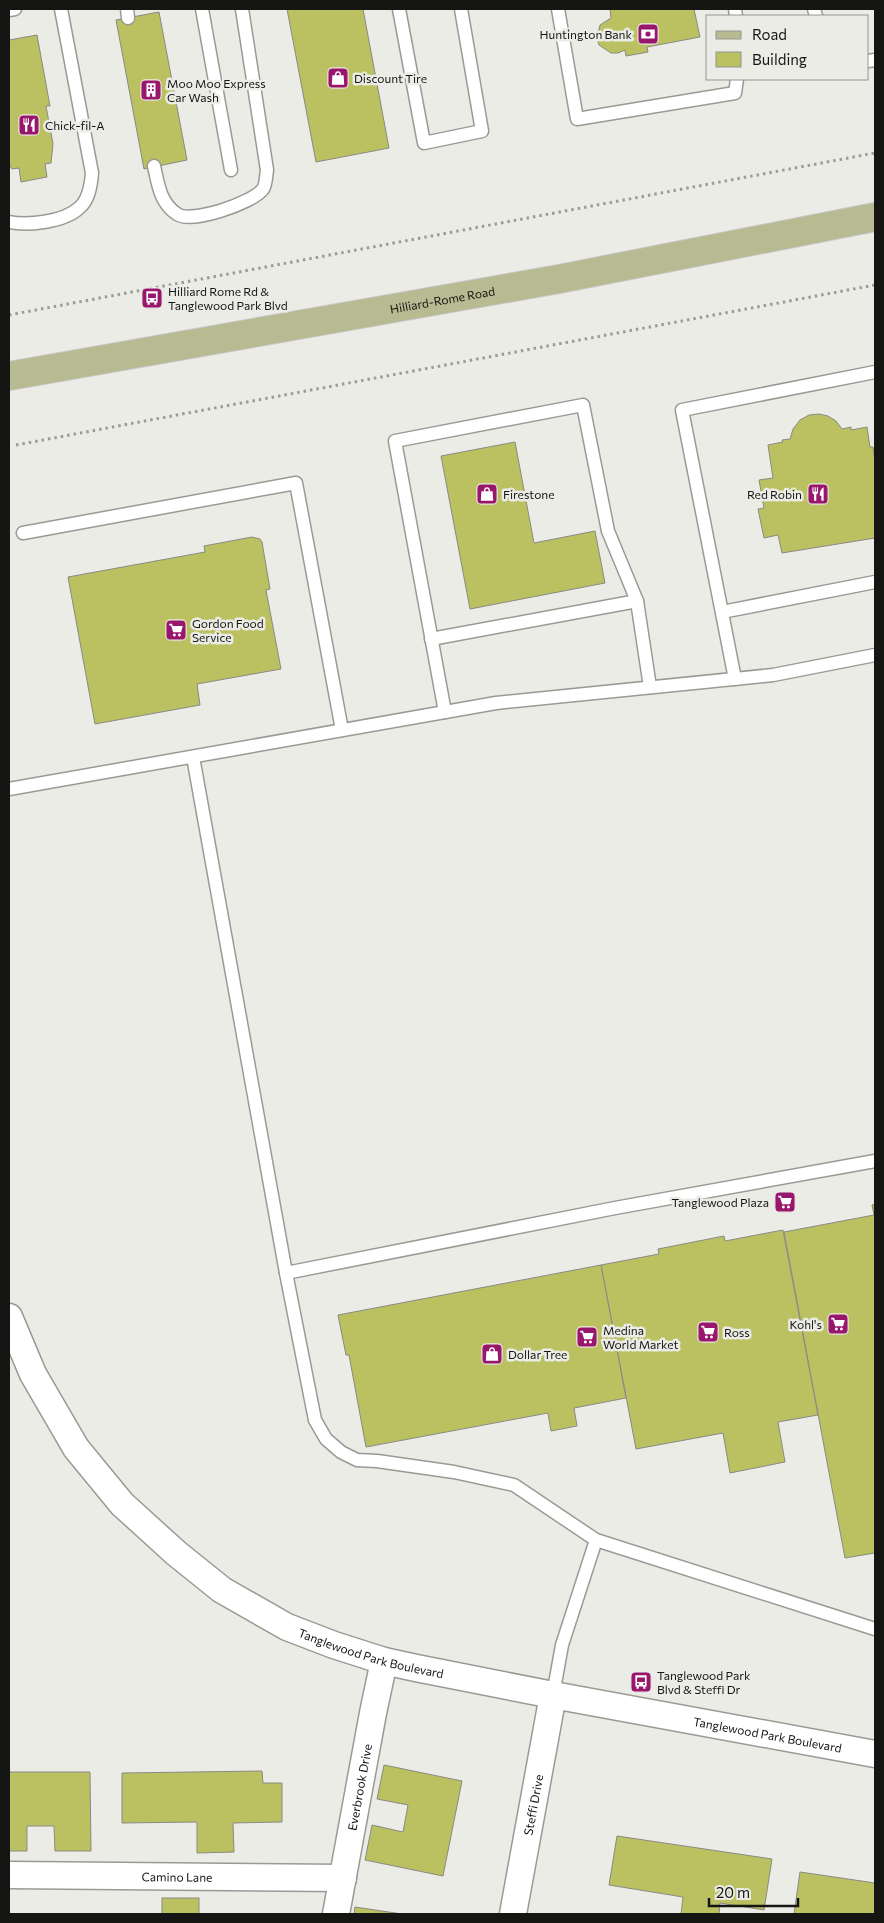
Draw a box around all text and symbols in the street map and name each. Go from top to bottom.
legend [706,15,869,80]
bank icon: Huntington Bank [636,22,660,46]
text: Road [752,25,787,43]
place label: Huntington Bank [539,27,632,41]
text: Building [752,50,807,68]
shop icon: Discount Tire [326,66,350,90]
place label: Discount Tire [354,71,427,85]
place label: Moo Moo Express Car Wash [167,76,266,104]
building icon: Moo Moo Express Car Wash [139,78,163,102]
restaurant icon: Chick-fil-A [17,113,41,137]
place label: Chick-fil-A [45,118,104,132]
street label: Hilliard-Rome Road [389,283,496,316]
place label: Hilliard Rome Rd & Tanglewood Park Blvd [168,284,288,312]
bus stop icon: Hilliard Rome Rd & Tanglewood Park Blvd [140,286,164,310]
shop icon: Firestone [475,482,499,506]
restaurant icon: Red Robin [806,482,830,506]
place label: Firestone [503,487,555,501]
place label: Red Robin [747,487,802,501]
place label: Gordon Food Service [192,616,264,644]
supermarket icon: Gordon Food Service [164,618,188,642]
supermarket icon: Tanglewood Plaza [773,1190,797,1214]
place label: Tanglewood Plaza [671,1195,769,1209]
supermarket icon: Kohl's [826,1312,850,1336]
place label: Kohl's [789,1317,822,1331]
supermarket icon: Ross [696,1320,720,1344]
place label: Medina World Market [603,1323,679,1351]
supermarket icon: Medina World Market [575,1325,599,1349]
place label: Ross [724,1325,750,1339]
shop icon: Dollar Tree [480,1342,504,1366]
place label: Dollar Tree [508,1347,567,1361]
street label: Tanglewood Park Boulevard [297,1625,445,1680]
place label: Tanglewood Park Blvd & Steffi Dr [657,1668,751,1696]
bus stop icon: Tanglewood Park Blvd & Steffi Dr [629,1670,653,1694]
street label: Tanglewood Park Boulevard [692,1714,843,1755]
street label: Everbrook Drive [345,1743,374,1832]
street label: Steffi Drive [521,1773,545,1836]
street label: Camino Lane [142,1869,212,1884]
scale bar [709,1876,798,1908]
text: 20 m [716,1883,750,1901]

